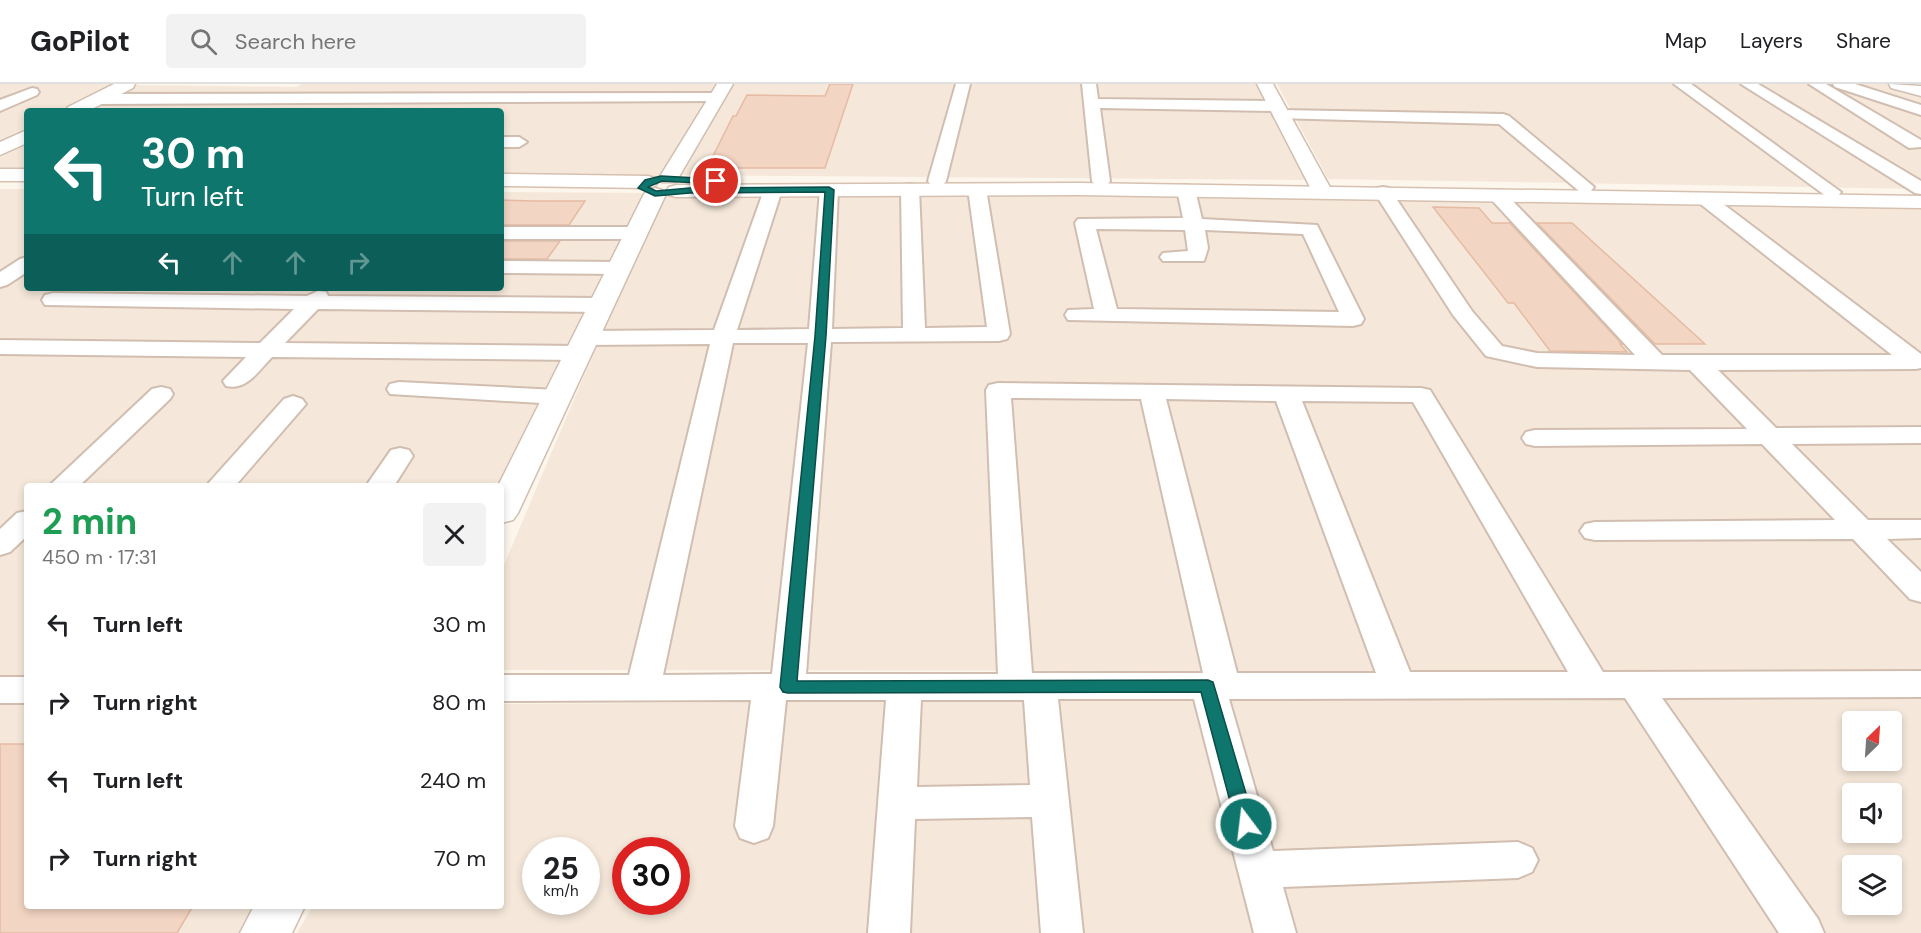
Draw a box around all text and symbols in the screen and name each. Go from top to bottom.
search box [166,14,586,68]
text: GoPilot [30,23,130,60]
icon: search [187,25,220,58]
text: Search here [235,27,356,56]
text: Map [1665,27,1707,55]
text: Layers [1740,27,1803,55]
text: Share [1836,27,1891,55]
text: 30 m [141,126,245,181]
icon: left [42,132,120,210]
pin [690,155,741,206]
icon: arrive [699,164,732,197]
text: Turn left [141,179,244,214]
icon: left [153,246,186,279]
icon: ahead [216,246,249,279]
icon: ahead [279,246,312,279]
icon: right [342,246,375,279]
text: 2 min [42,498,137,545]
button: close [423,503,486,566]
text: 450 m · 17:31 [42,544,156,570]
icon: left [42,608,75,641]
text: Turn left [93,610,183,639]
text: 30 m [432,610,486,639]
icon: right [42,686,75,719]
text: Turn right [93,688,198,717]
text: 80 m [432,688,486,717]
north arrow [1842,711,1902,771]
map controls [1842,711,1902,915]
icon: left [42,764,75,797]
text: Turn left [93,766,183,795]
text: 240 m [420,766,486,795]
button: sound [1842,783,1902,843]
position arrow [1214,792,1278,856]
speed limit sign: 30 [612,837,690,915]
icon: right [42,842,75,875]
text: Turn right [93,844,198,873]
text: 70 m [434,844,486,873]
text: 25 [543,849,579,888]
button: layers [1842,855,1902,915]
text: km/h [543,881,579,901]

